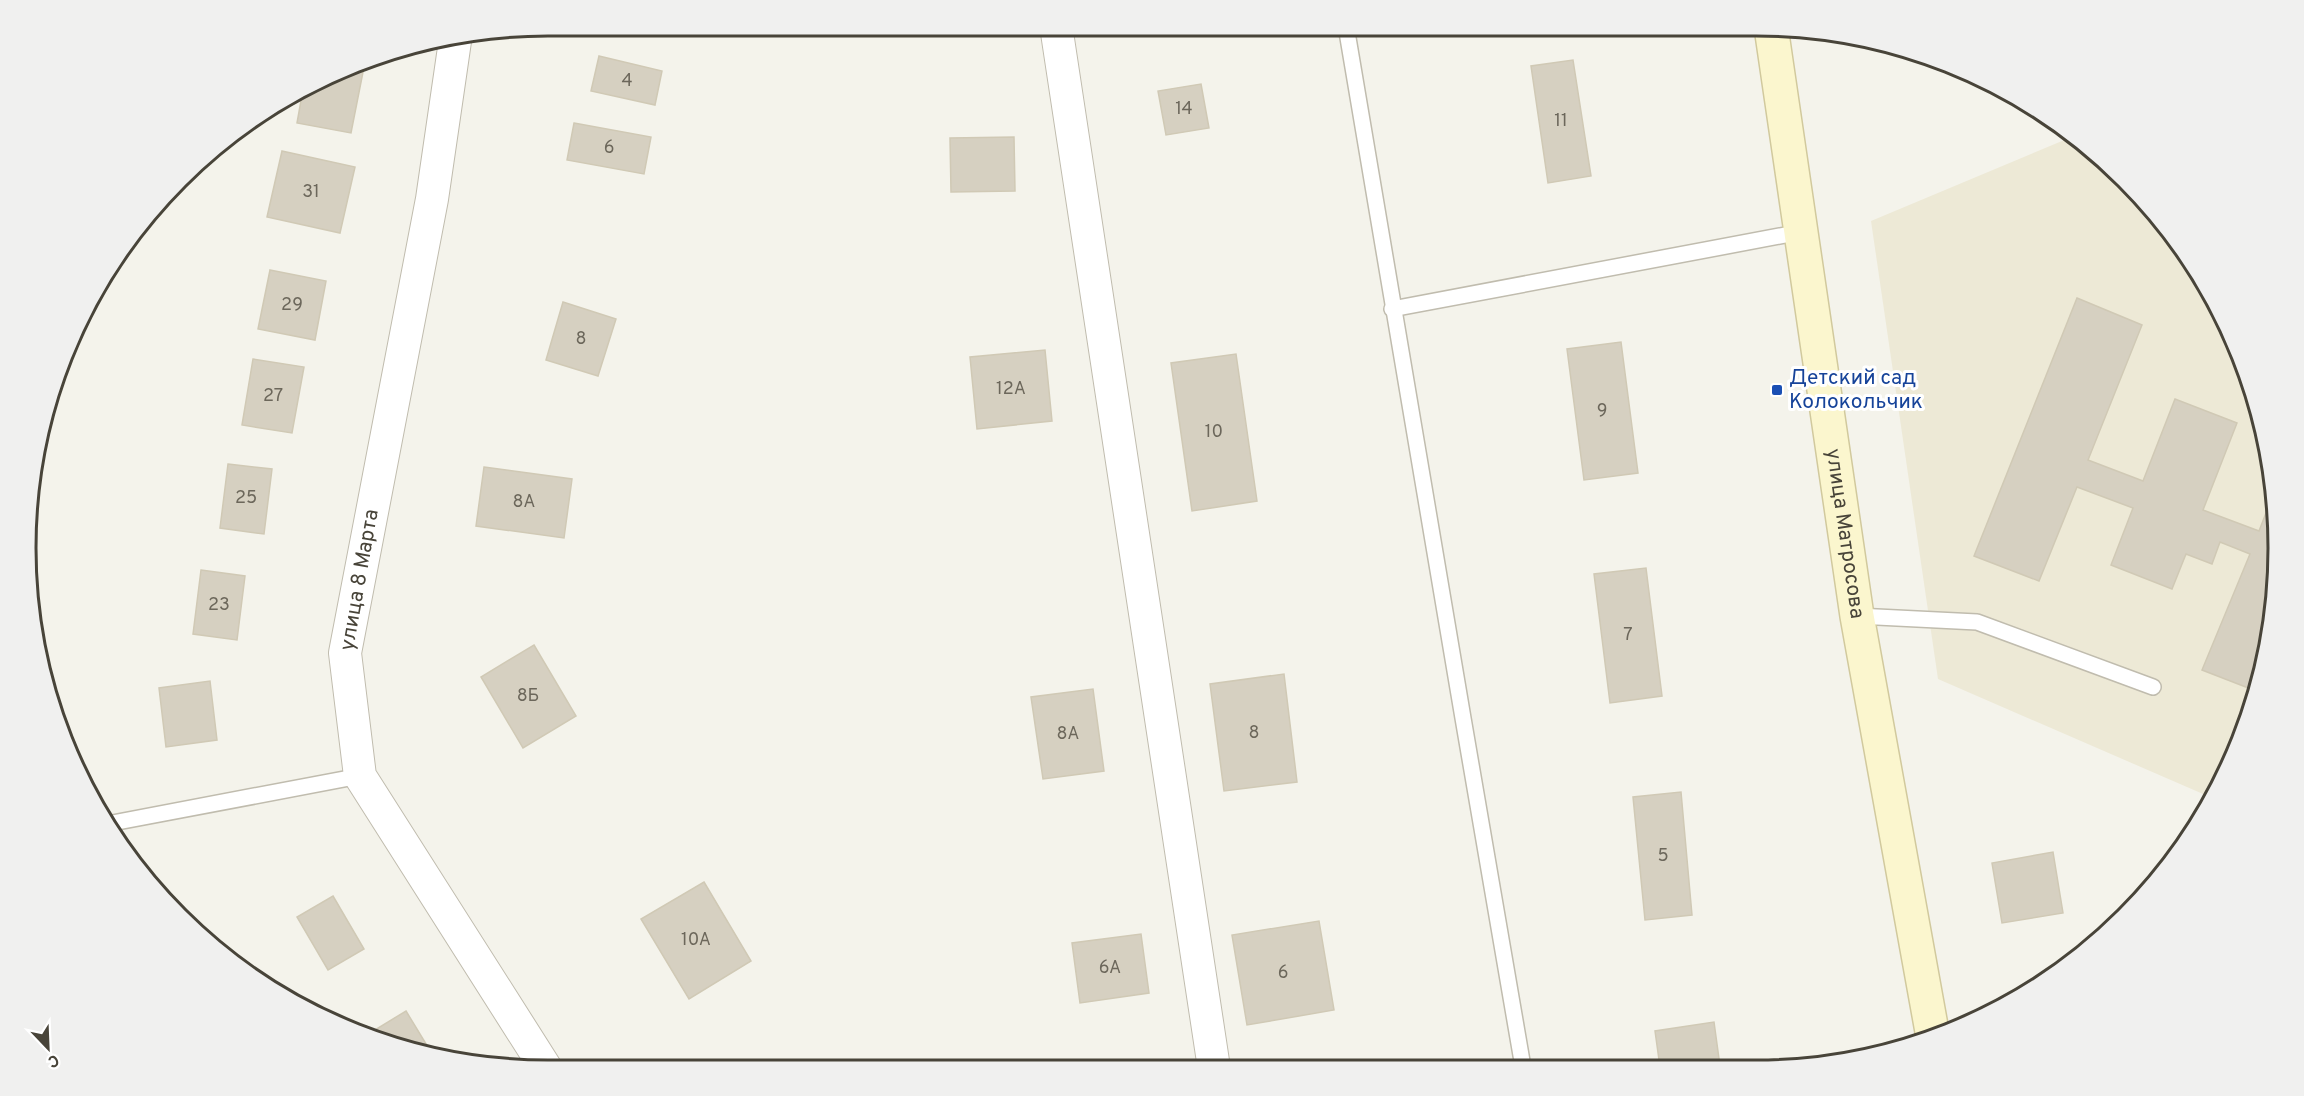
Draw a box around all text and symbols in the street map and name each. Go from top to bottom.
house number: 4 [621,70,633,93]
house number: 14 [1175,98,1193,121]
house number: 11 [1554,110,1568,133]
house number: 6 [604,137,614,160]
house number: 31 [302,181,320,204]
house number: 29 [281,294,303,317]
house number: 8 [576,328,587,351]
place label: Детский сад Колокольчик [1789,365,1923,416]
house number: 12А [996,378,1026,401]
marker: Детский сад Колокольчик [1770,383,1784,397]
house number: 27 [263,385,283,408]
house number: 9 [1597,400,1607,423]
house number: 10 [1205,421,1223,444]
street label: улица Матросова [1819,447,1871,621]
house number: 25 [235,487,257,510]
house number: 8А [512,491,536,514]
street label: улица 8 Марта [334,507,386,653]
house number: 23 [208,594,230,617]
house number: 7 [1623,624,1633,647]
house number: 8Б [517,685,539,708]
house number: 8 [1249,722,1260,745]
house number: 8А [1056,723,1080,746]
house number: 5 [1657,845,1669,868]
house number: 10А [681,929,711,952]
house number: 6А [1099,957,1121,980]
house number: 6 [1278,962,1288,985]
north arrow [18,1018,78,1078]
text: С [44,1049,62,1071]

